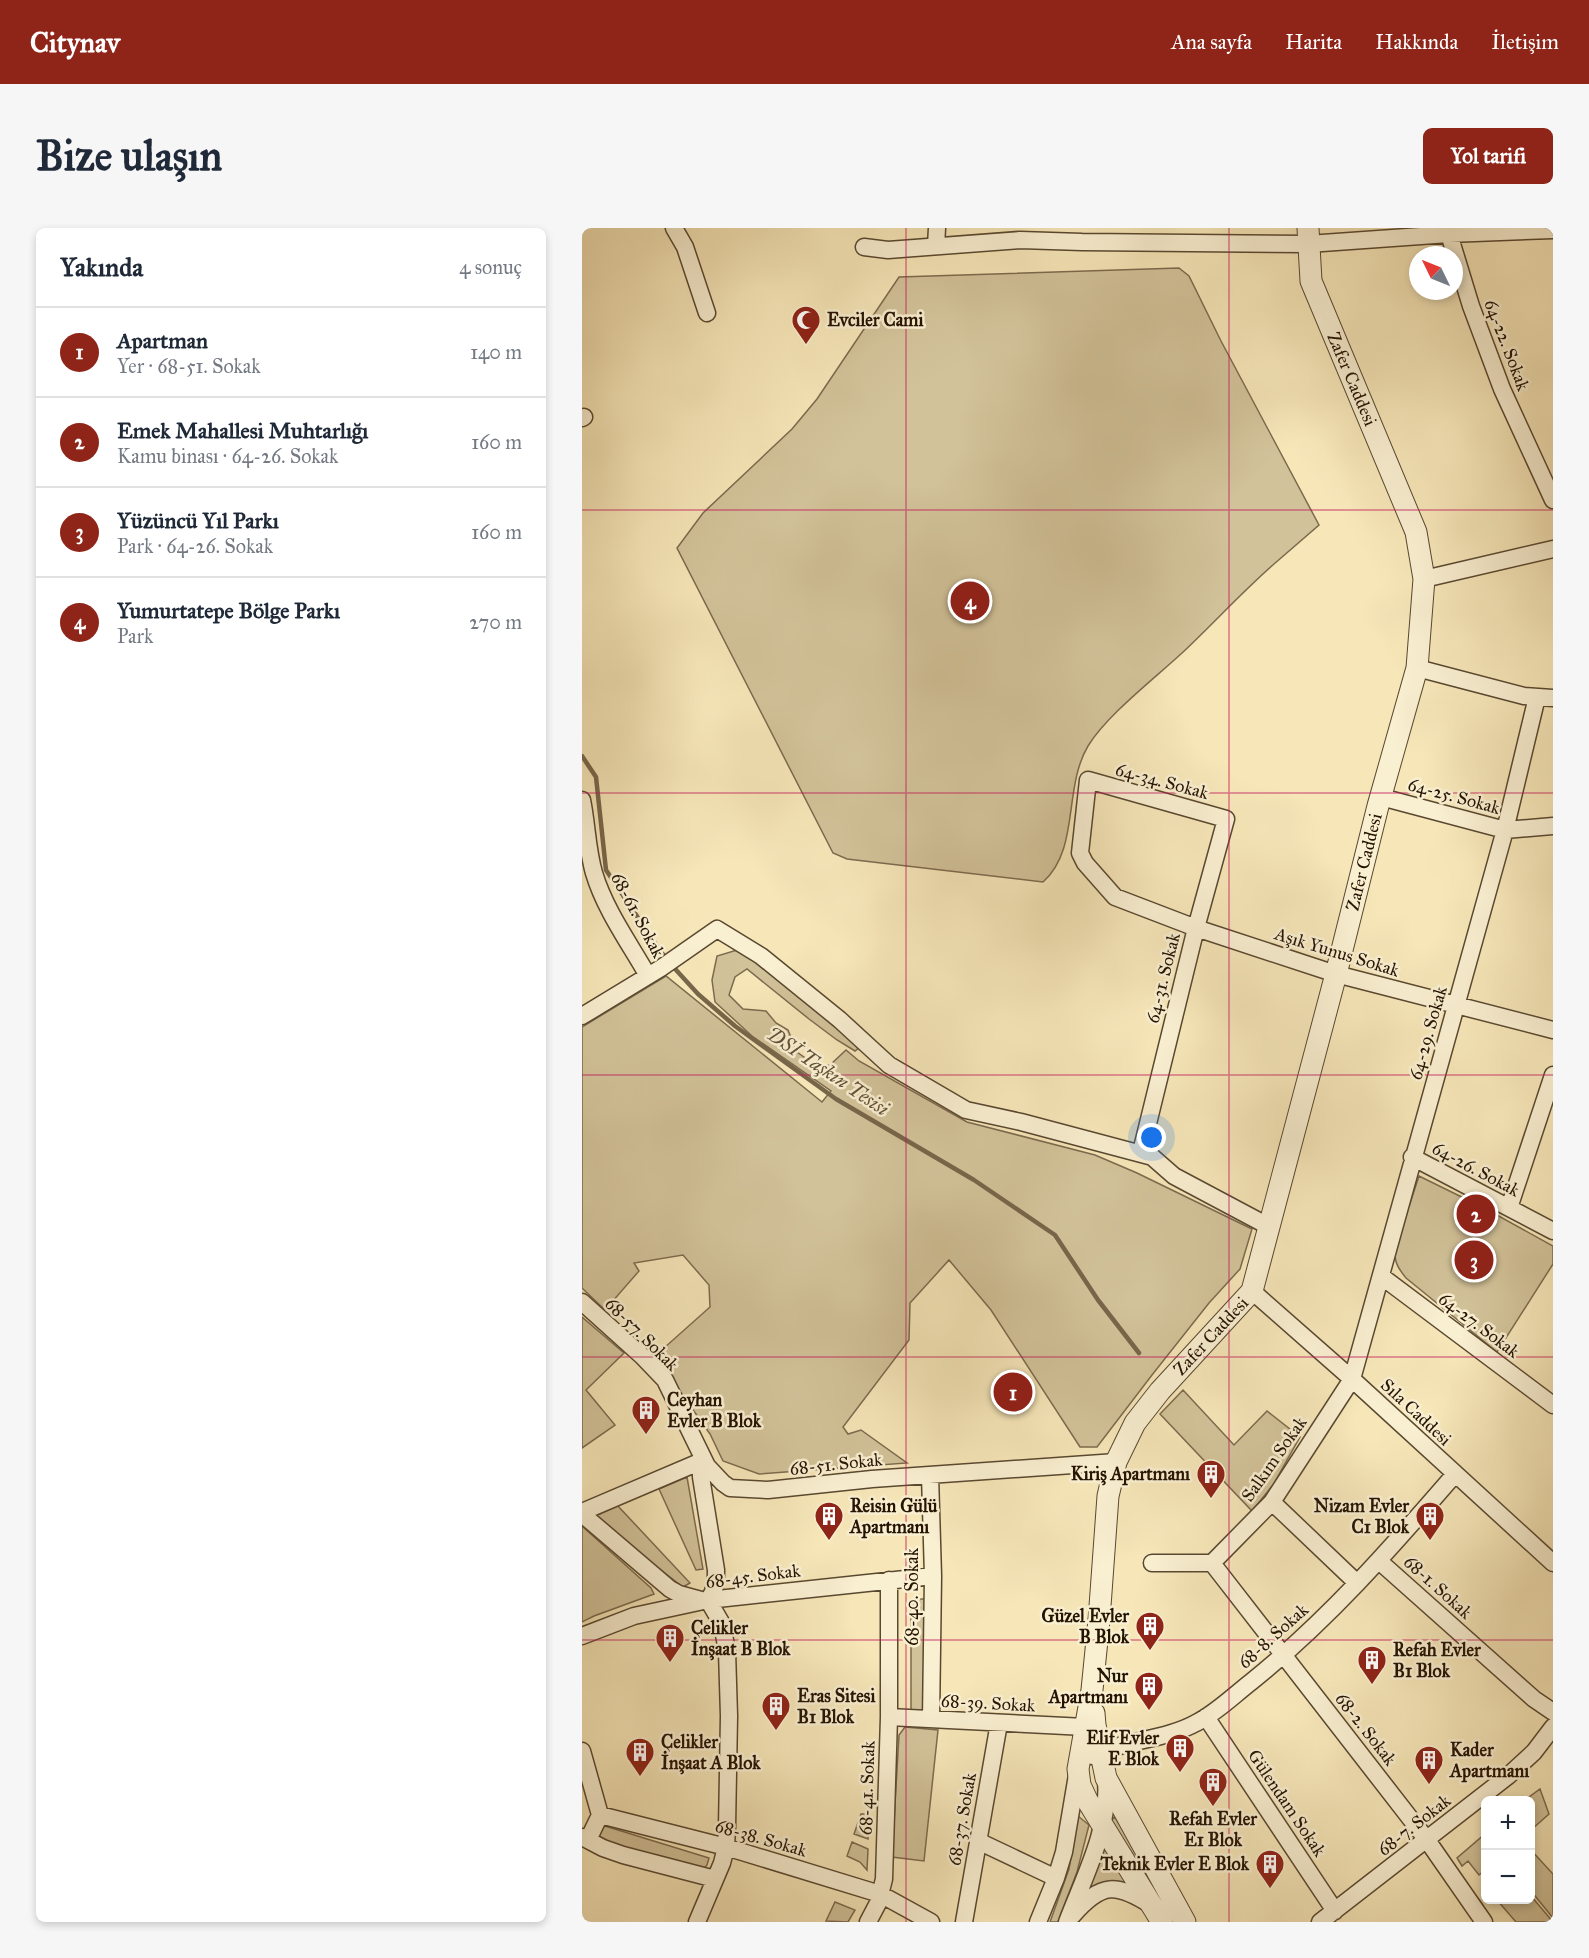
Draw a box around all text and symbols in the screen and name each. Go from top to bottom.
text: Citynav [30,25,120,60]
text: Ana sayfa [1171,29,1252,55]
text: Harita [1285,29,1342,55]
text: Hakkında [1375,29,1458,55]
text: İletişim [1491,29,1559,55]
button: Yol tarifi [1423,128,1553,184]
text: Bize ulaşın [36,130,222,182]
north arrow [1409,246,1463,300]
text: Yakında [60,251,143,283]
text: 4 sonuç [459,255,522,279]
street label: 64-22. Sokak [1480,296,1535,394]
mosque icon: Evciler Cami [790,304,822,346]
place label: Evciler Cami [827,309,924,331]
text: Apartman [117,327,208,354]
street label: Zafer Caddesi [1322,329,1382,429]
text: 1 [76,340,83,364]
text: 140 m [470,340,522,364]
text: Yer · 68-51. Sokak [117,354,261,378]
text: Emek Mahallesi Muhtarlığı [117,417,368,444]
text: 2 [75,430,84,454]
text: 160 m [471,430,522,454]
text: Kamu binası · 64-26. Sokak [117,444,338,468]
text: Yüzüncü Yıl Parkı [117,507,279,534]
text: 3 [76,520,84,544]
text: 160 m [471,520,522,544]
text: Park · 64-26. Sokak [117,534,273,558]
pin: 4 [950,578,990,623]
text: Yumurtatepe Bölge Parkı [117,597,340,624]
text: 4 [74,610,85,634]
text: 270 m [469,610,522,634]
text: Park [117,624,153,648]
street label: 64-34. Sokak [1113,758,1212,804]
street label: 64-25. Sokak [1405,773,1503,819]
street label: Zafer Caddesi [1341,811,1387,913]
street label: 68-61. Sokak [606,868,670,962]
street label: Aşık Yunus Sokak [1271,922,1403,982]
street label: 64-31. Sokak [1141,930,1185,1025]
street label: 64-29. Sokak [1404,983,1452,1082]
water label: DSİ Taşkın Tesisi [762,1020,894,1121]
your location [1137,1123,1166,1152]
street label: 64-26. Sokak [1428,1137,1524,1202]
pin: 2 [1456,1192,1496,1236]
pin: 3 [1454,1238,1494,1282]
street label: 64-27. Sokak [1434,1287,1524,1363]
street label: Zafer Caddesi [1169,1292,1253,1380]
street label: 68-57. Sokak [601,1293,684,1376]
pin: 1 [994,1370,1032,1414]
street label: Sıla Caddesi [1376,1374,1456,1450]
place label: Ceyhan Evler B Blok [667,1389,762,1432]
building icon: Ceyhan Evler B Blok [630,1394,662,1436]
street label: Salkım Sokak [1237,1412,1312,1506]
street label: 68-51. Sokak [789,1448,884,1480]
building icon: Kiriş Apartmanı [1195,1458,1227,1500]
place label: Kiriş Apartmanı [1071,1463,1191,1486]
place label: Reisin Gülü Apartmanı [849,1495,938,1539]
place label: Nizam Evler C1 Blok [1314,1495,1410,1538]
building icon: Reisin Gülü Apartmanı [813,1500,845,1542]
building icon: Nizam Evler C1 Blok [1414,1500,1446,1542]
street label: 68-40. Sokak [901,1547,923,1646]
street label: 68-1. Sokak [1399,1550,1477,1624]
street label: 68-45. Sokak [704,1559,802,1593]
street label: 68-8. Sokak [1233,1598,1313,1673]
place label: Güzel Evler B Blok [1041,1605,1130,1648]
building icon: Güzel Evler B Blok [1134,1610,1166,1652]
place label: Çelikler İnşaat B Blok [691,1617,791,1661]
building icon: Çelikler İnşaat B Blok [654,1622,686,1664]
place label: Refah Evler B1 Blok [1393,1639,1482,1682]
building icon: Refah Evler B1 Blok [1356,1644,1388,1686]
place label: Nur Apartmanı [1048,1665,1129,1709]
building icon: Nur Apartmanı [1133,1670,1165,1712]
place label: Eras Sitesi B1 Blok [797,1685,876,1728]
street label: 68-2. Sokak [1331,1688,1402,1770]
building icon: Eras Sitesi B1 Blok [760,1690,792,1732]
street label: 68-39. Sokak [940,1690,1036,1716]
place label: Elif Evler E Blok [1086,1727,1160,1770]
place label: Çelikler İnşaat A Blok [661,1731,761,1775]
building icon: Elif Evler E Blok [1164,1732,1196,1774]
building icon: Çelikler İnşaat A Blok [624,1736,656,1778]
place label: Kader Apartmanı [1449,1739,1530,1783]
street label: 68-41. Sokak [854,1740,880,1836]
building icon: Kader Apartmanı [1413,1744,1445,1786]
street label: Gülendam Sokak [1243,1745,1331,1861]
building icon: Refah Evler E1 Blok [1197,1766,1229,1808]
street label: 68-37. Sokak [943,1770,981,1867]
street label: 68-7. Sokak [1373,1789,1456,1860]
map controls [1481,1796,1535,1904]
button: + [1481,1796,1535,1850]
place label: Refah Evler E1 Blok [1169,1808,1258,1851]
street label: 68-38. Sokak [713,1814,810,1862]
building icon: Teknik Evler E Blok [1254,1848,1286,1890]
button: − [1481,1850,1535,1904]
place label: Teknik Evler E Blok [1099,1853,1250,1875]

